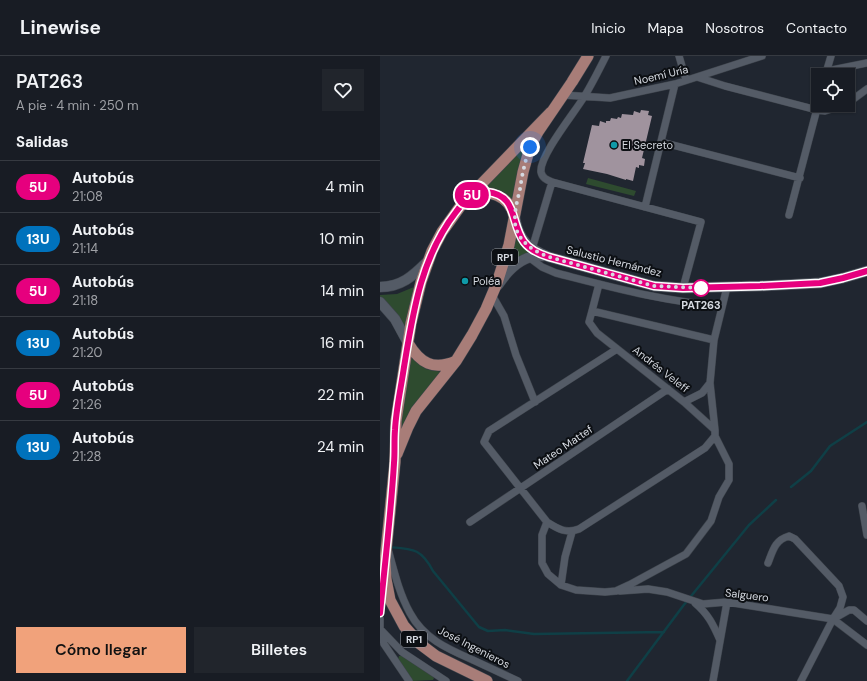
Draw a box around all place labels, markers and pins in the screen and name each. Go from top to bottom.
place label: El Secreto [622,138,673,152]
marker: El Secreto [609,140,619,150]
place label: Poléa [473,274,500,288]
marker: Poléa [460,276,470,286]
marker: PAT263 [692,279,710,297]
place label: PAT263 [681,298,721,312]

